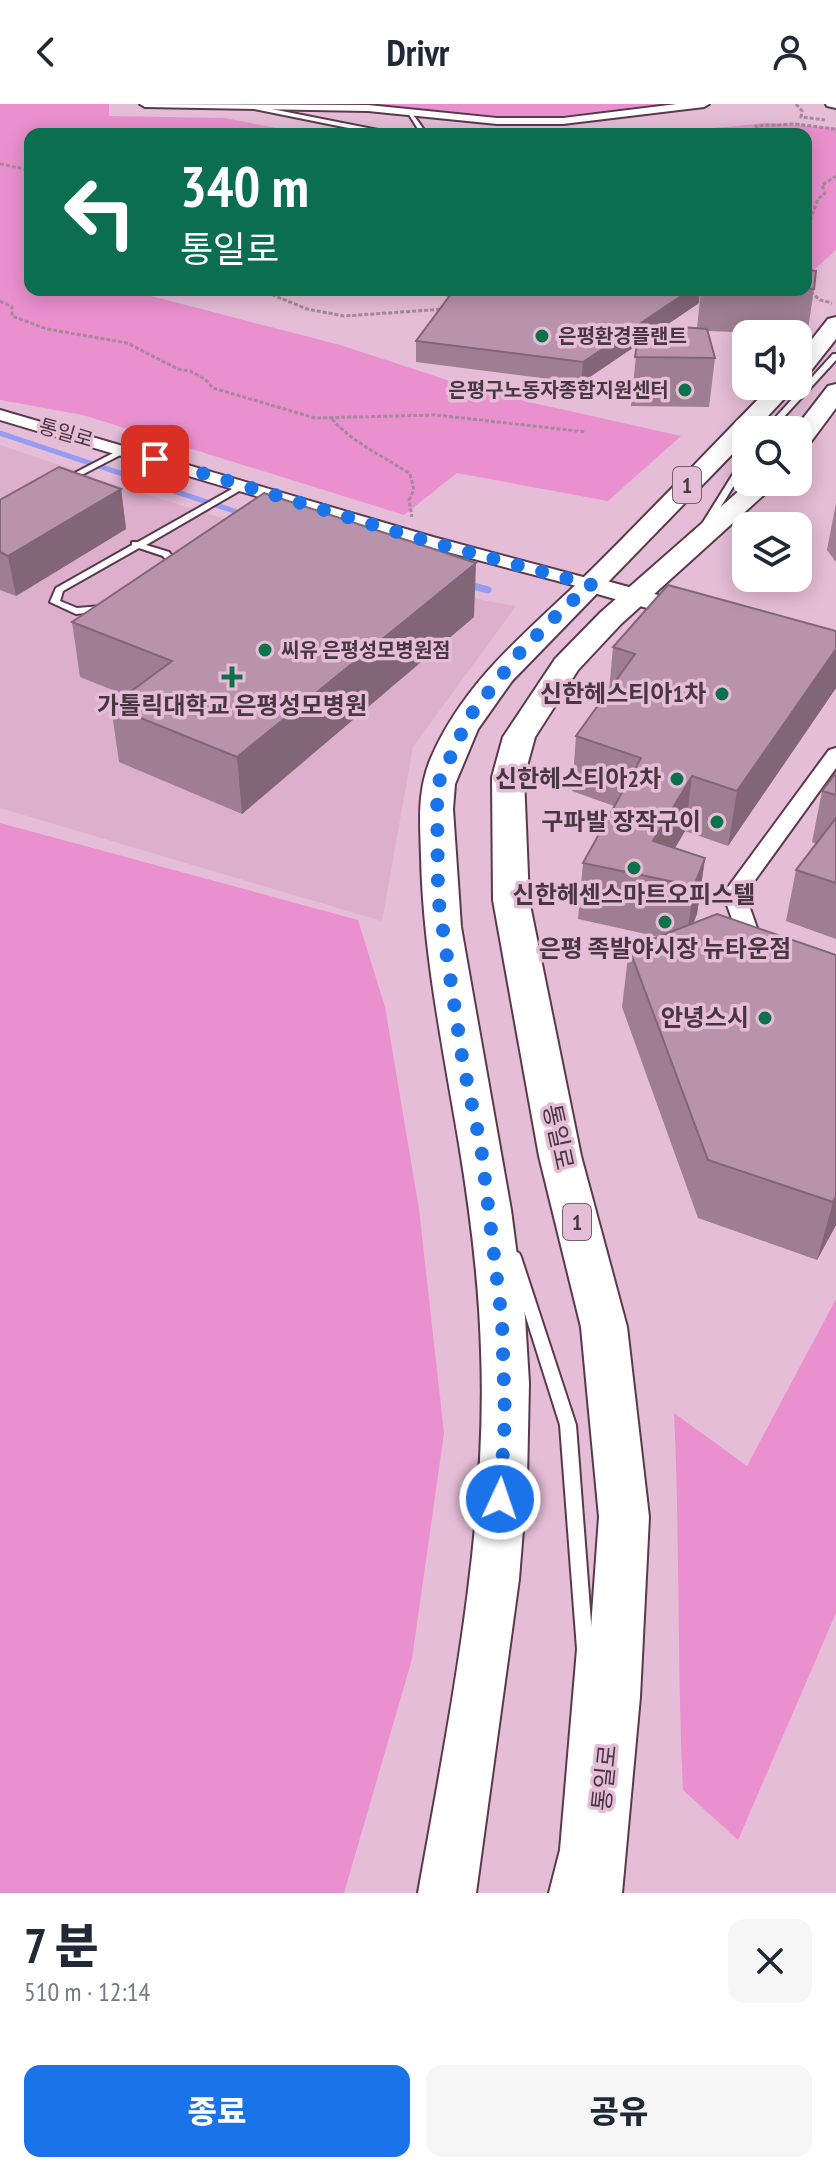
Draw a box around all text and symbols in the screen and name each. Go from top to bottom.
text: Drivr [387,29,449,76]
icon: back [24,30,68,74]
icon: person [768,30,812,74]
text: 340 m [180,150,309,222]
icon: left [48,160,152,264]
text: 통일로 [180,225,279,272]
map controls [732,320,812,592]
button: sound [732,320,812,400]
place label: 은평환경플랜트 [558,323,687,349]
marker: 은평환경플랜트 [533,327,551,345]
place label: 은평구노동자종합지원센터 [448,377,669,403]
marker: 은평구노동자종합지원센터 [676,381,694,399]
street label: 통일로 [36,413,96,453]
button: search [732,416,812,496]
pin [121,425,189,493]
icon: arrive [133,437,177,481]
road number: 1 [673,467,701,503]
button: layers [732,512,812,592]
place label: 씨유 은평성모병원점 [281,637,451,663]
marker: 씨유 은평성모병원점 [256,641,274,659]
marker: 가톨릭대학교 은평성모병원 [221,666,243,688]
place label: 신한헤스티아1차 [540,678,706,709]
marker: 신한헤스티아1차 [713,685,731,703]
place label: 가톨릭대학교 은평성모병원 [97,690,367,721]
place label: 신한헤스티아2차 [495,763,661,794]
marker: 신한헤스티아2차 [668,770,686,788]
place label: 구파발 장작구이 [542,806,701,837]
marker: 구파발 장작구이 [708,813,726,831]
marker: 신한헤센스마트오피스텔 [625,859,643,877]
place label: 신한헤센스마트오피스텔 [513,879,755,910]
marker: 은평 족발야시장 뉴타운점 [656,913,674,931]
place label: 은평 족발야시장 뉴타운점 [539,933,791,964]
place label: 안녕스시 [661,1002,749,1033]
marker: 안녕스시 [756,1009,774,1027]
street label: 통일로 [536,1101,581,1173]
road number: 1 [563,1204,591,1240]
position arrow [458,1457,542,1541]
street label: 통일로 [586,1743,623,1813]
text: 7 분 [24,1914,99,1976]
button: close [728,1919,812,2003]
text: 510 m · 12:14 [24,1975,150,2008]
button: 종료 [24,2065,410,2157]
button: 공유 [426,2065,812,2157]

